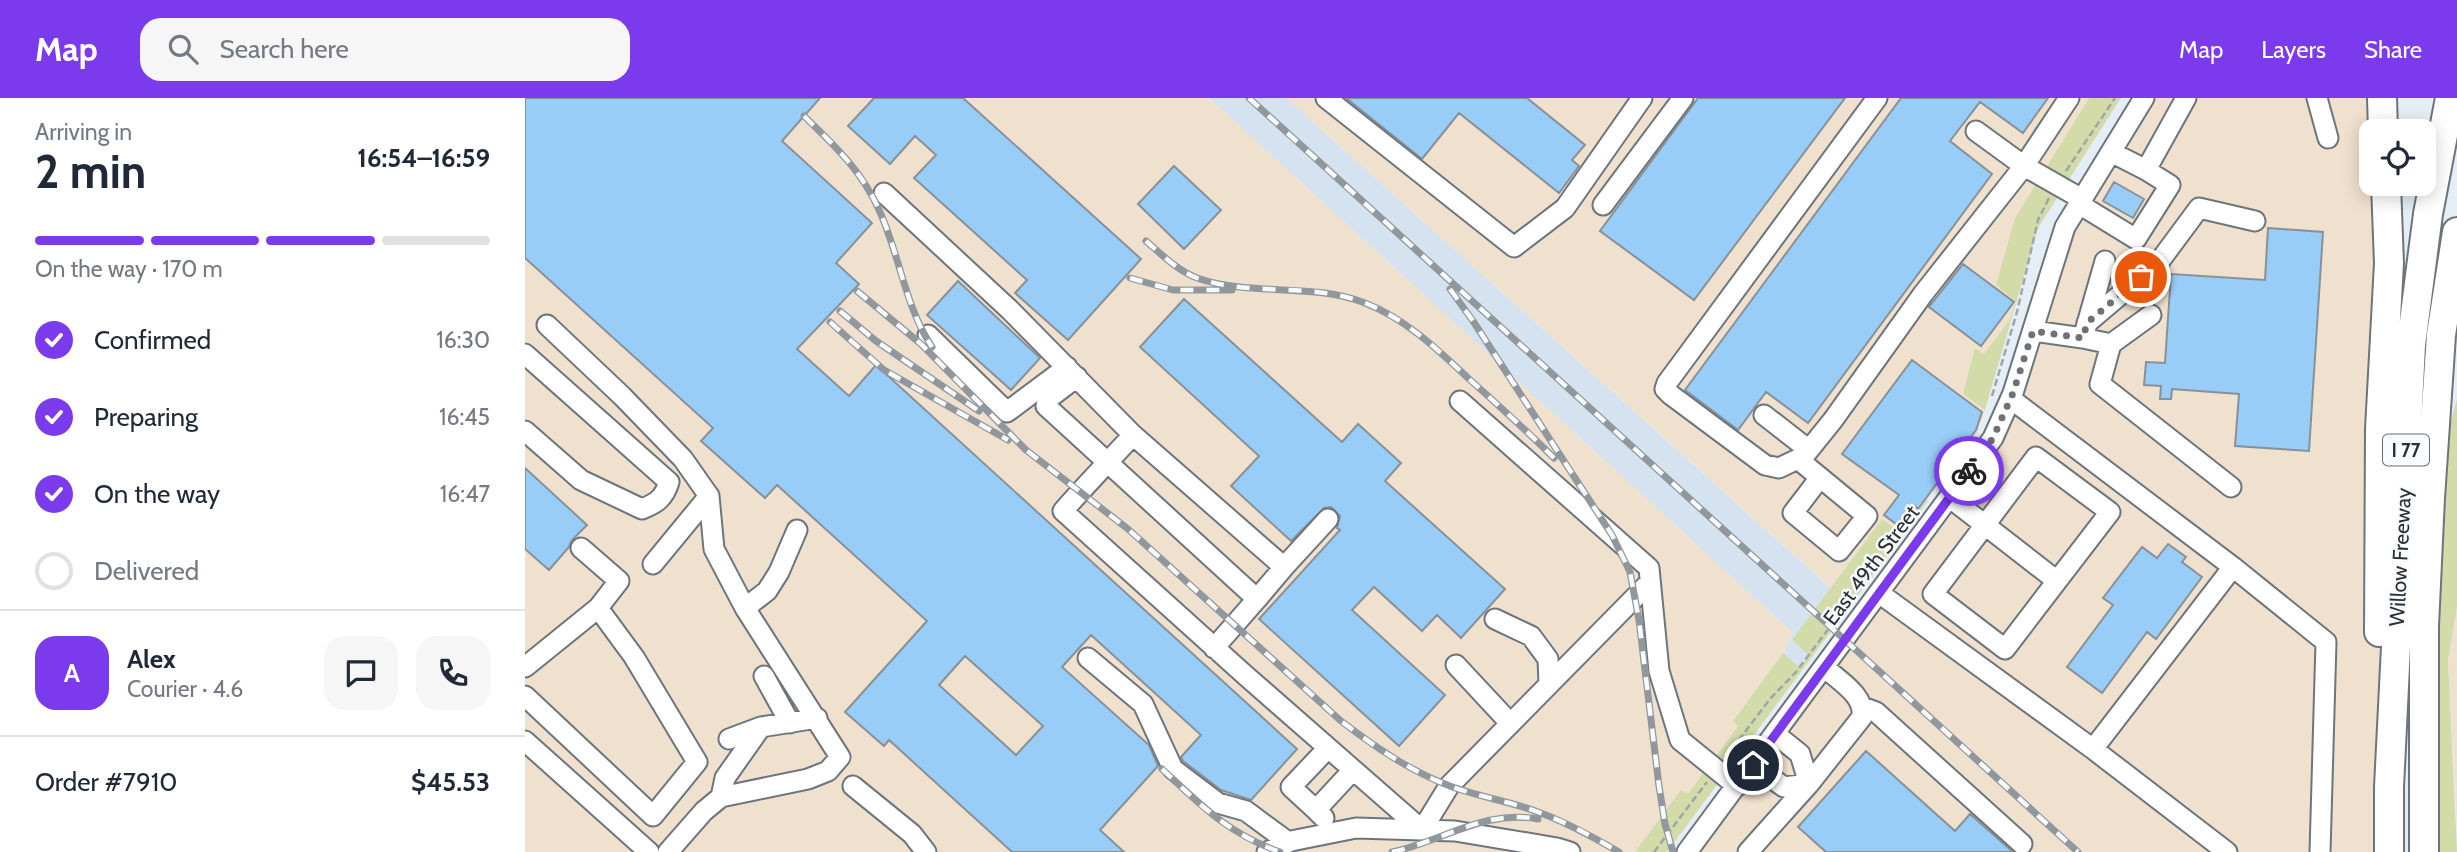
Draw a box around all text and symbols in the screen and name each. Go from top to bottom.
search box [140,18,630,81]
text: Map [35,29,98,69]
icon: search [164,30,202,68]
text: Search here [220,33,349,65]
text: Map [2179,35,2223,64]
text: Layers [2261,35,2326,64]
text: Share [2364,35,2422,64]
text: Arriving in [35,118,132,146]
map controls [2359,119,2436,196]
button: locate [2359,119,2436,196]
text: 16:54–16:59 [357,142,490,174]
text: 2 min [35,144,146,200]
pin [2111,247,2171,307]
text: On the way · 170 m [35,255,223,283]
icon: bag [2122,258,2160,296]
icon: check [35,321,73,359]
text: Confirmed [94,324,211,356]
text: 16:30 [436,326,490,354]
icon: check [35,398,73,436]
text: Preparing [94,401,198,433]
text: 16:45 [439,403,490,431]
road number: I 77 [2383,434,2429,466]
courier [1934,436,2004,506]
icon: bike [1950,452,1988,490]
icon: check [35,475,73,513]
text: On the way [94,478,220,510]
text: 16:47 [440,480,490,508]
street label: Willow Freeway [2384,487,2416,627]
street label: East 49th Street [1818,500,1924,630]
text: Delivered [94,555,199,587]
button: chat [324,636,398,710]
button: phone [416,636,490,710]
text: Alex [127,643,176,675]
text: A [64,657,80,689]
text: Courier · 4.6 [127,675,243,703]
pin [1723,735,1783,795]
icon: home [1734,746,1772,784]
text: Order #7910 [35,766,177,798]
text: $45.53 [411,766,490,798]

